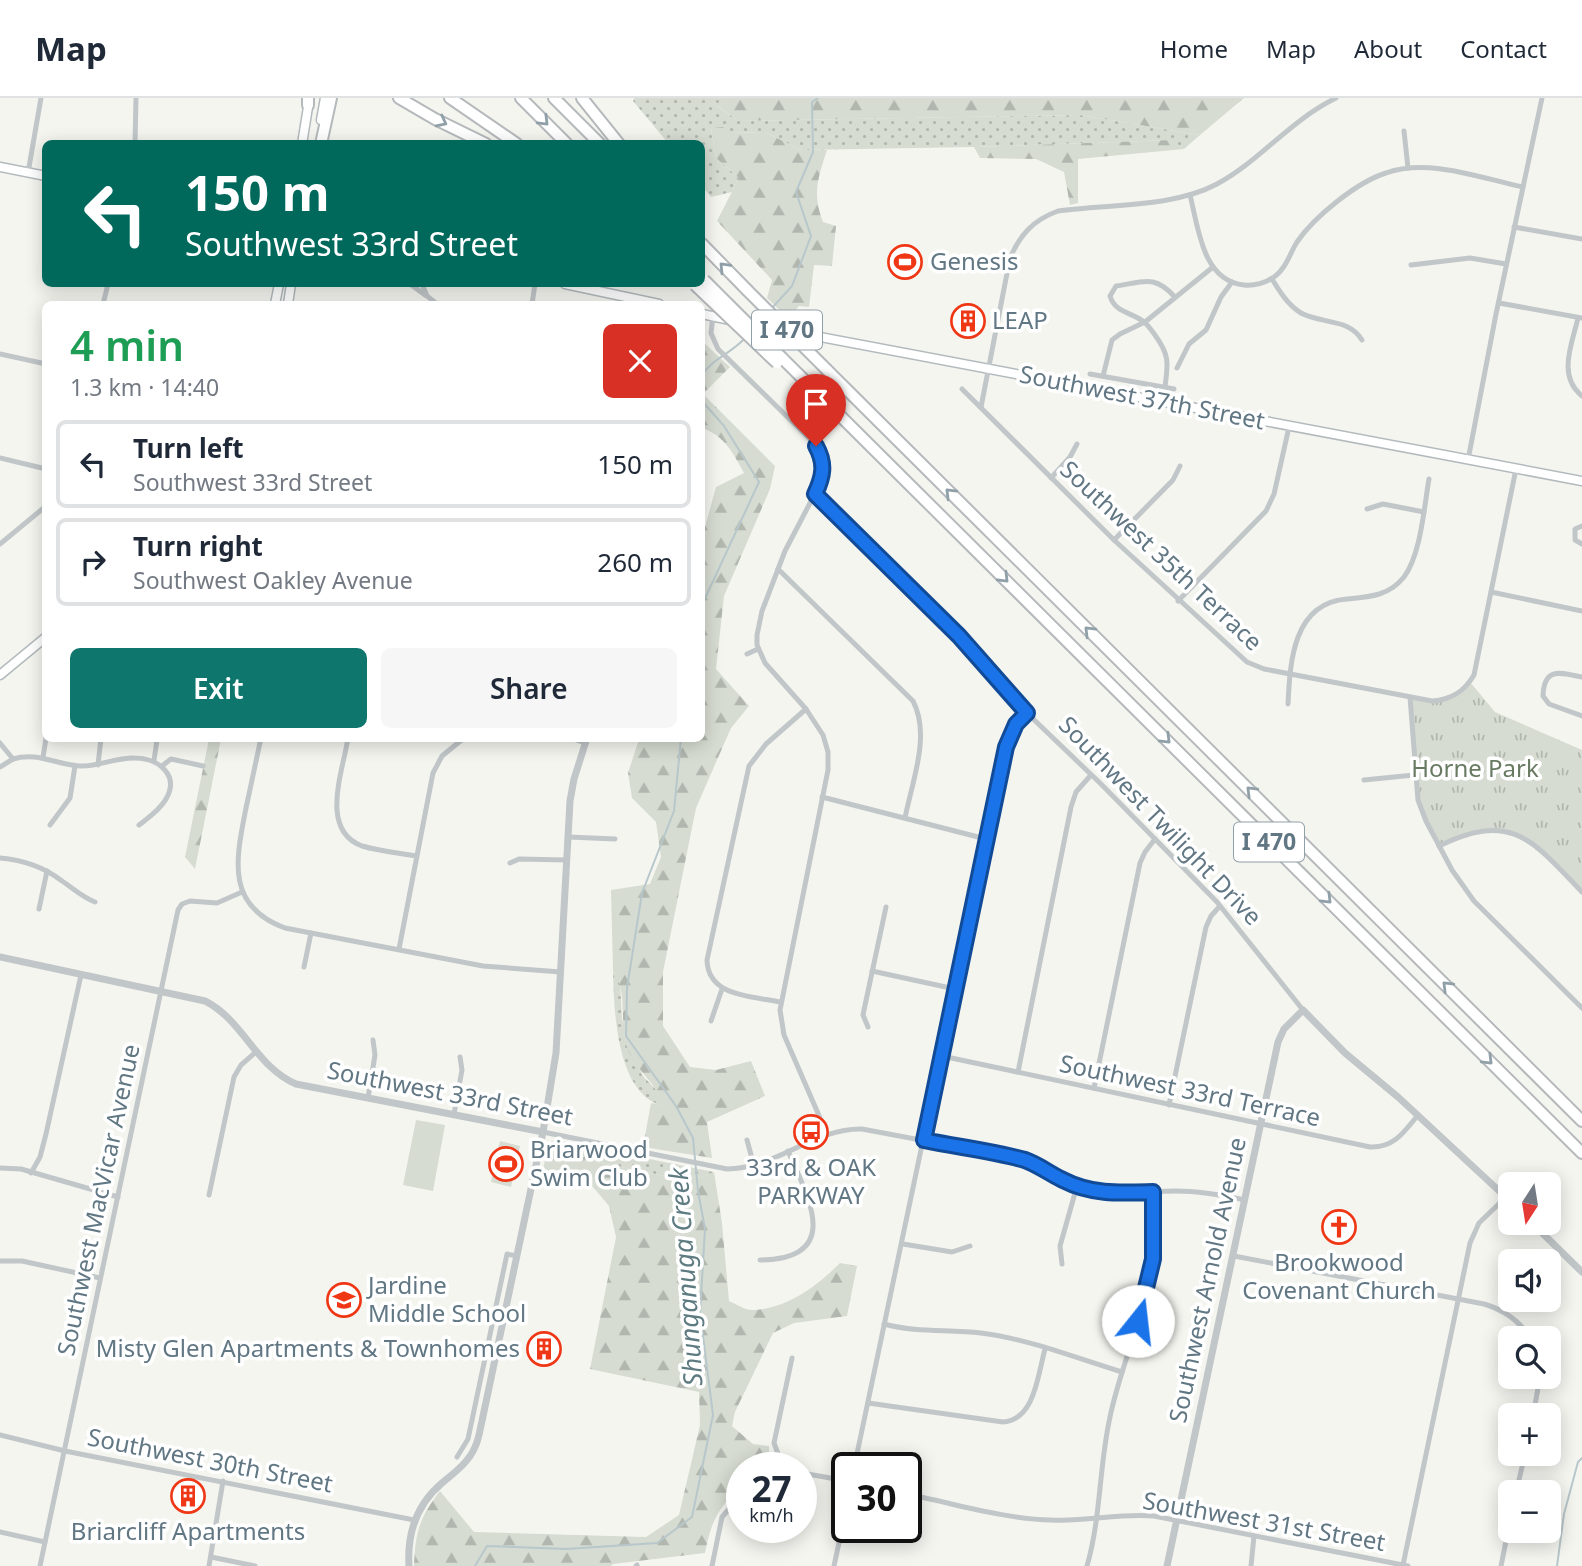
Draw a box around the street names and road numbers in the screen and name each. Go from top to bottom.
road number: I 470 [752,311,822,350]
street label: Southwest 37th Street [1017,357,1268,437]
street label: Southwest 35th Terrace [1054,452,1270,657]
street label: Southwest Twilight Drive [1052,708,1270,932]
road number: I 470 [1234,822,1304,862]
street label: Southwest MacVicar Avenue [48,1041,147,1358]
street label: Southwest 33rd Terrace [1057,1046,1324,1133]
street label: Southwest 33rd Street [325,1053,576,1133]
street label: Southwest Arnold Avenue [1160,1134,1253,1425]
street label: Southwest 30th Street [85,1420,336,1500]
street label: Southwest 31st Street [1140,1483,1388,1558]

